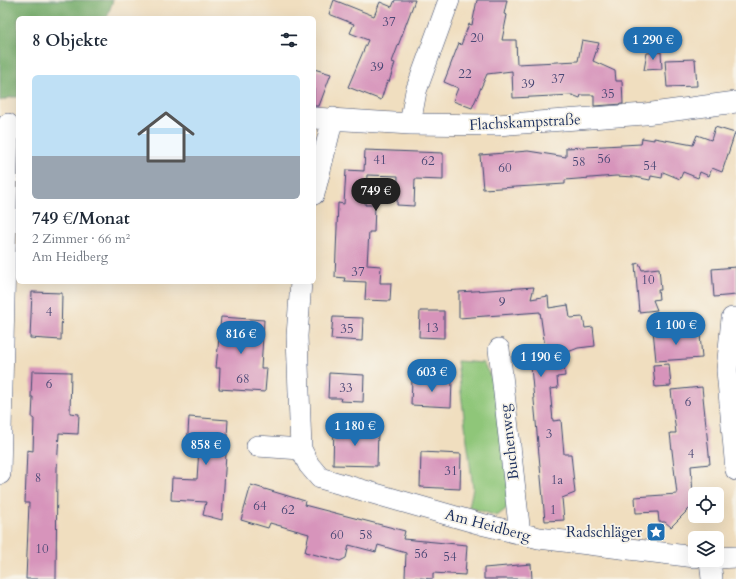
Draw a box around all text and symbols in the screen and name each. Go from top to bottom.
house number: 37 [382,13,396,31]
pin: 1 290 € [616,27,690,61]
text: 8 Objekte [32,29,108,52]
icon: filters [278,29,300,51]
house number: 20 [470,29,484,47]
text: 1 290 € [632,31,674,49]
house number: 39 [370,58,384,76]
house number: 22 [458,65,472,83]
house number: 37 [551,70,565,88]
house number: 39 [521,75,535,93]
house number: 35 [601,85,615,103]
icon: home [130,101,202,173]
street label: Flachskampstraße [469,109,581,135]
house number: 56 [597,150,611,168]
house number: 41 [373,151,387,169]
house number: 62 [421,152,435,170]
house number: 58 [572,153,586,171]
house number: 54 [643,157,657,175]
house number: 60 [498,159,512,177]
pin: 749 € [348,178,404,212]
text: 749 € [360,182,392,200]
text: 749 €/Monat [32,207,130,230]
text: 2 Zimmer · 66 m² [32,230,130,248]
text: Am Heidberg [32,248,108,266]
house number: 37 [351,263,365,281]
house number: 10 [641,271,655,289]
house number: 9 [499,293,506,311]
house number: 4 [46,303,53,321]
pin: 1 100 € [639,312,713,346]
text: 1 100 € [655,316,697,334]
house number: 13 [425,319,439,337]
house number: 35 [340,320,354,338]
pin: 816 € [213,321,269,355]
text: 816 € [225,325,257,343]
pin: 1 190 € [504,344,578,378]
text: 1 190 € [520,348,562,366]
pin: 603 € [404,359,460,393]
text: 603 € [416,363,448,381]
house number: 68 [236,370,250,388]
house number: 6 [46,375,53,393]
house number: 33 [339,379,353,397]
house number: 6 [685,393,692,411]
street label: Buchenweg [494,402,524,481]
pin: 1 180 € [318,413,392,447]
text: 1 180 € [334,417,376,435]
house number: 3 [546,425,552,443]
pin: 858 € [178,432,234,466]
text: 858 € [190,436,222,454]
house number: 4 [688,445,695,463]
house number: 31 [444,462,458,480]
house number: 8 [35,469,41,487]
house number: 1a [551,471,564,489]
map controls [688,487,724,567]
button: locate [688,487,724,523]
house number: 64 [253,497,267,515]
house number: 62 [281,501,295,519]
house number: 1 [550,501,556,519]
street label: Am Heidberg [443,504,534,546]
place icon: Radschläger [645,521,667,543]
place label: Radschläger [566,522,643,542]
house number: 60 [330,526,344,544]
house number: 58 [359,526,373,544]
button: layers [688,531,724,567]
house number: 10 [35,540,49,558]
house number: 56 [414,545,428,563]
house number: 54 [443,548,457,566]

